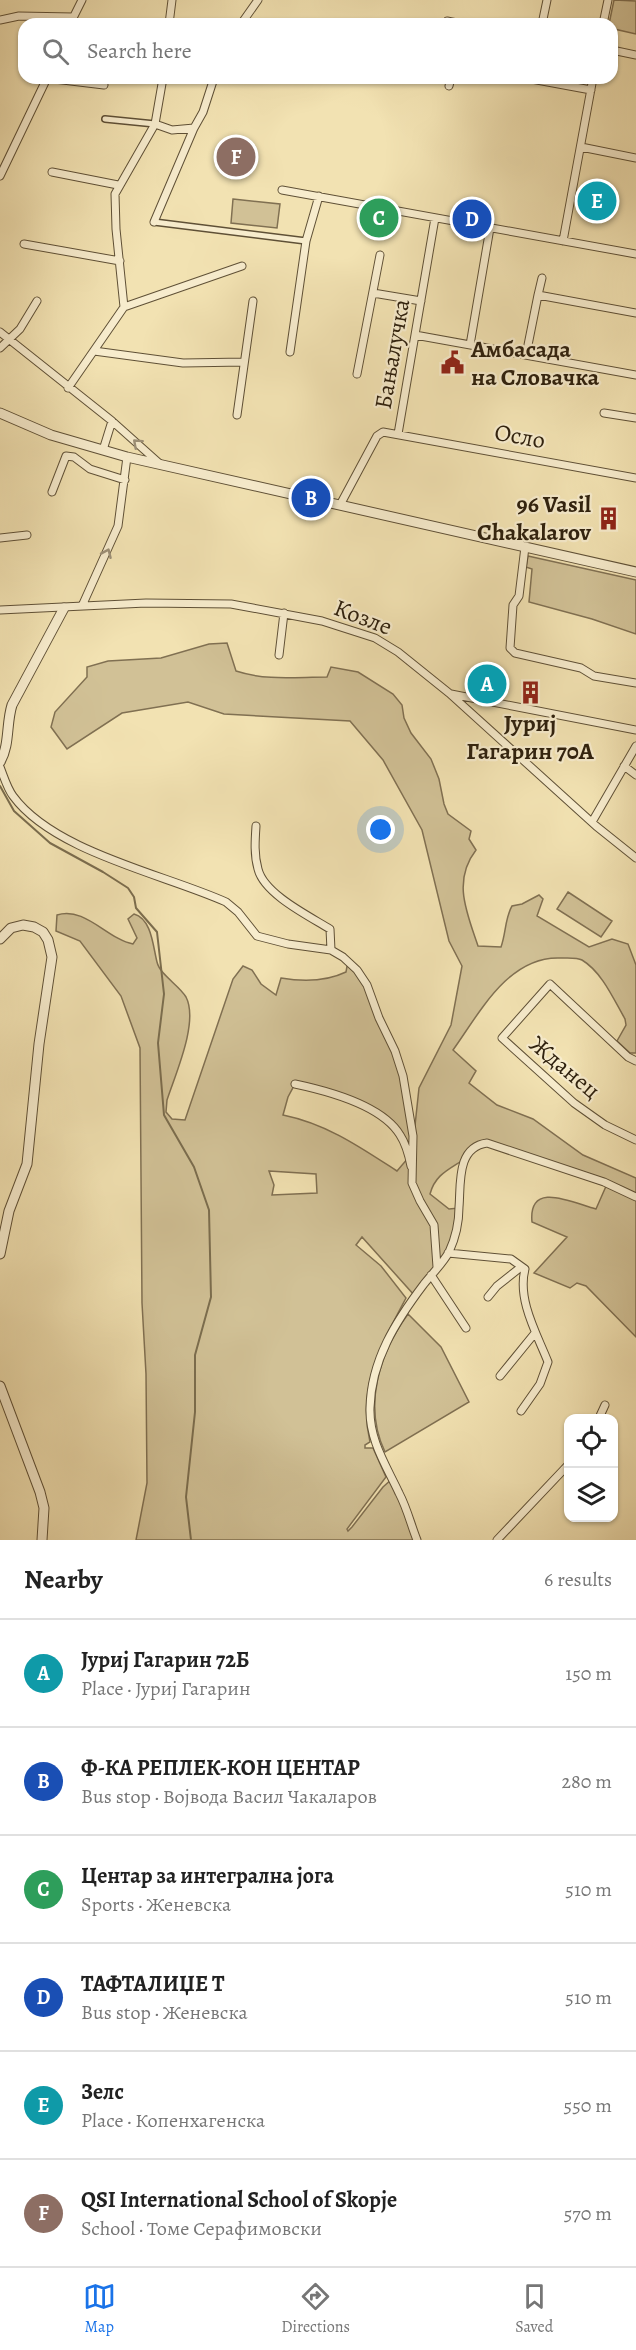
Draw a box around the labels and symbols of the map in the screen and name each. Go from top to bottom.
pin: F [216,134,256,180]
pin: E [578,178,616,224]
pin: C [360,196,398,240]
pin: D [452,196,492,242]
street label: Бањалучка [367,296,417,412]
place label: Амбасада на Словачка [470,333,600,393]
public building icon: Амбасада на Словачка [440,350,466,376]
street label: Осло [492,416,548,456]
one-way arrow [133,439,143,450]
pin: B [292,476,330,520]
place label: 96 Vasil Chakalarov [477,488,592,548]
building icon: 96 Vasil Chakalarov [596,505,622,531]
one-way arrow [100,549,112,560]
street label: Козле [329,591,397,643]
pin: A [468,662,506,706]
building icon: Јуриј Гагарин 70А [517,680,543,706]
place label: Јуриј Гагарин 70А [466,707,595,767]
your location [366,815,395,844]
street label: Жданец [523,1028,607,1106]

